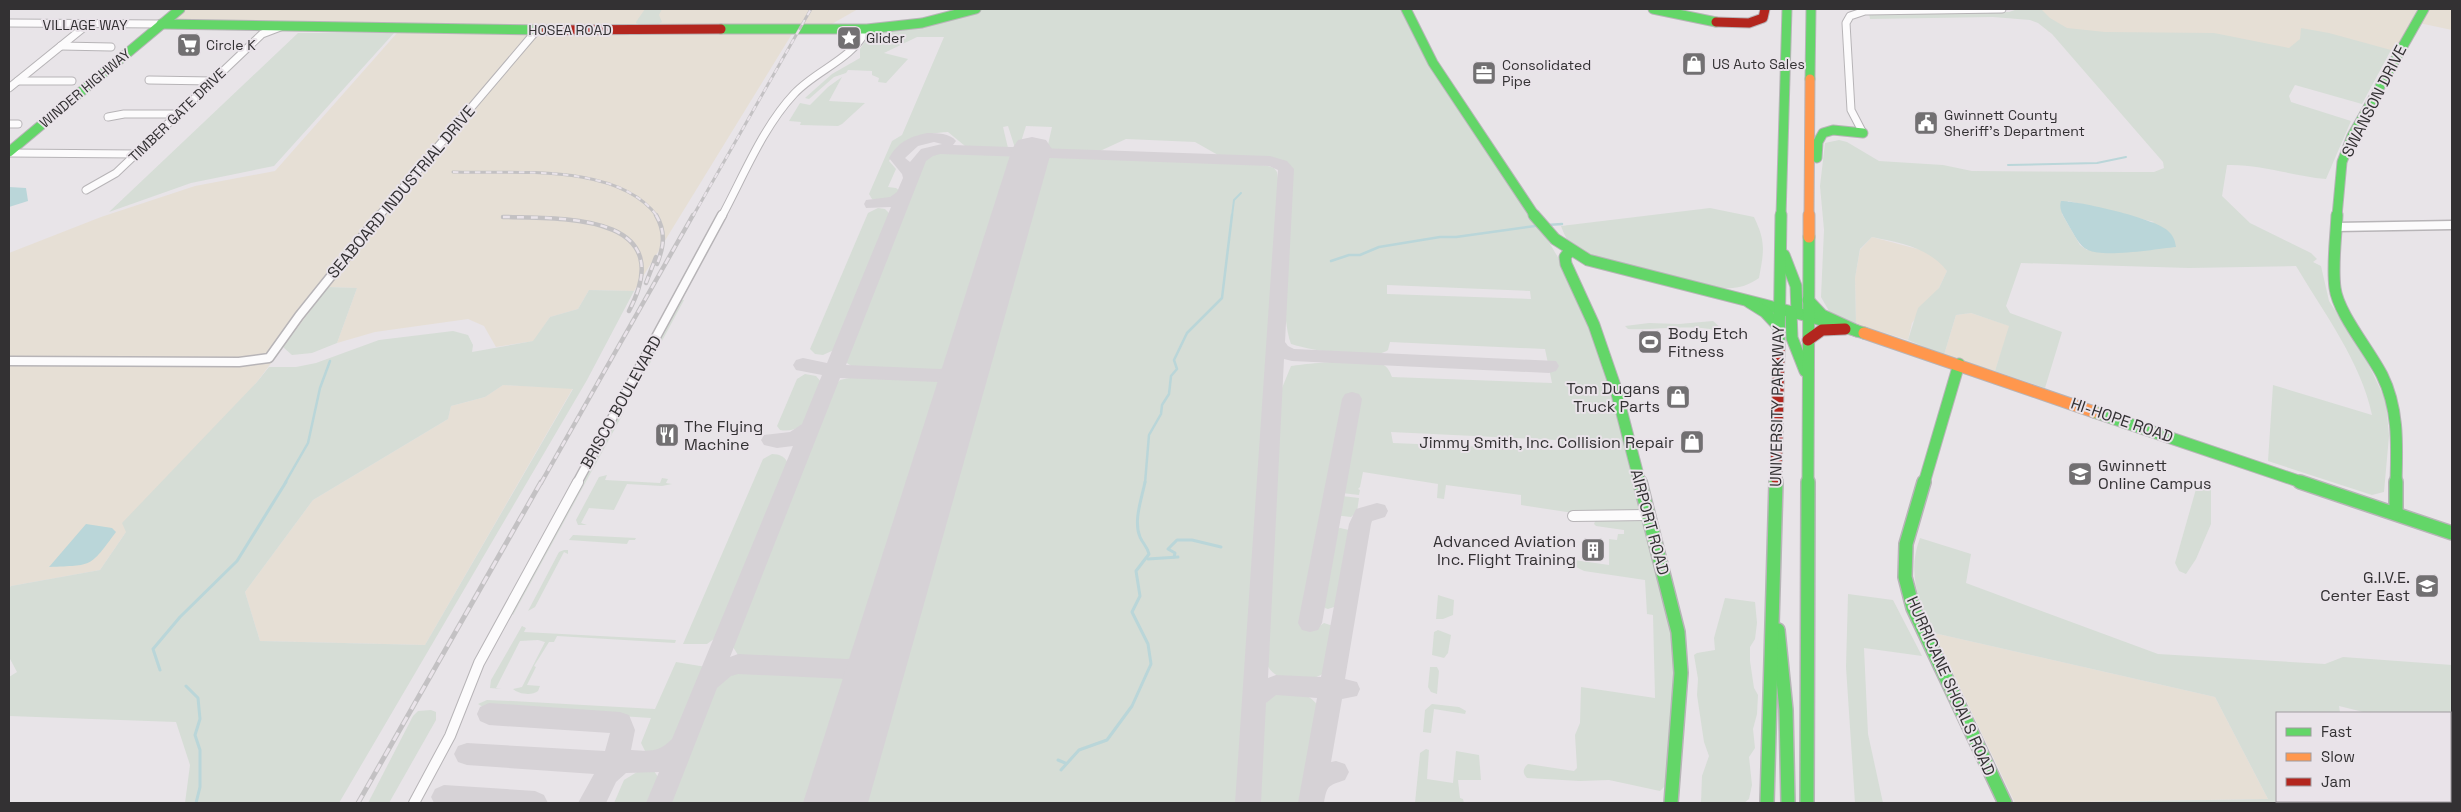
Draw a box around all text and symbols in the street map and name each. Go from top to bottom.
street label: VILLAGE WAY [43,16,128,34]
street label: HOSEA ROAD [528,21,612,39]
place icon: Glider [836,25,862,51]
place label: Glider [866,29,905,47]
supermarket icon: Circle K [176,32,202,58]
place label: Circle K [206,36,256,54]
street label: SWANSON DRIVE [2337,41,2411,161]
street label: WINDER HIGHWAY [36,44,135,131]
shop icon: US Auto Sales [1681,51,1707,77]
place label: US Auto Sales [1712,55,1805,73]
place label: Consolidated Pipe [1502,56,1591,90]
office icon: Consolidated Pipe [1471,60,1497,86]
street label: TIMBER GATE DRIVE [125,64,229,166]
street label: SEABOARD INDUSTRIAL DRIVE [322,101,480,283]
place label: Gwinnett County Sheriff's Department [1944,106,2085,140]
public building icon: Gwinnett County Sheriff's Department [1913,110,1939,136]
place label: Body Etch Fitness [1668,323,1748,362]
street label: UNIVERSITY PARKWAY [1765,325,1789,487]
sports icon: Body Etch Fitness [1637,329,1663,355]
street label: BRISCO BOULEVARD [576,332,666,472]
place label: Tom Dugans Truck Parts [1566,378,1660,417]
shop icon: Tom Dugans Truck Parts [1665,384,1691,410]
street label: HI-HOPE ROAD [2068,393,2176,447]
place label: The Flying Machine [684,416,763,455]
restaurant icon: The Flying Machine [654,422,680,448]
shop icon: Jimmy Smith, Inc. Collision Repair [1679,429,1705,455]
place label: Jimmy Smith, Inc. Collision Repair [1419,432,1674,453]
place label: Gwinnett Online Campus [2098,455,2212,494]
school or university icon: Gwinnett Online Campus [2067,461,2093,487]
street label: AIRPORT ROAD [1626,467,1674,577]
place label: Advanced Aviation Inc. Flight Training [1433,531,1576,570]
building icon: Advanced Aviation Inc. Flight Training [1580,537,1606,563]
place label: G.I.V.E. Center East [2320,567,2410,606]
school or university icon: G.I.V.E. Center East [2414,573,2440,599]
street label: HURRICANE SHOALS ROAD [1902,593,2000,779]
legend [2276,712,2451,802]
text: Fast [2321,722,2352,741]
text: Slow [2321,747,2355,766]
text: Jam [2321,772,2351,791]

